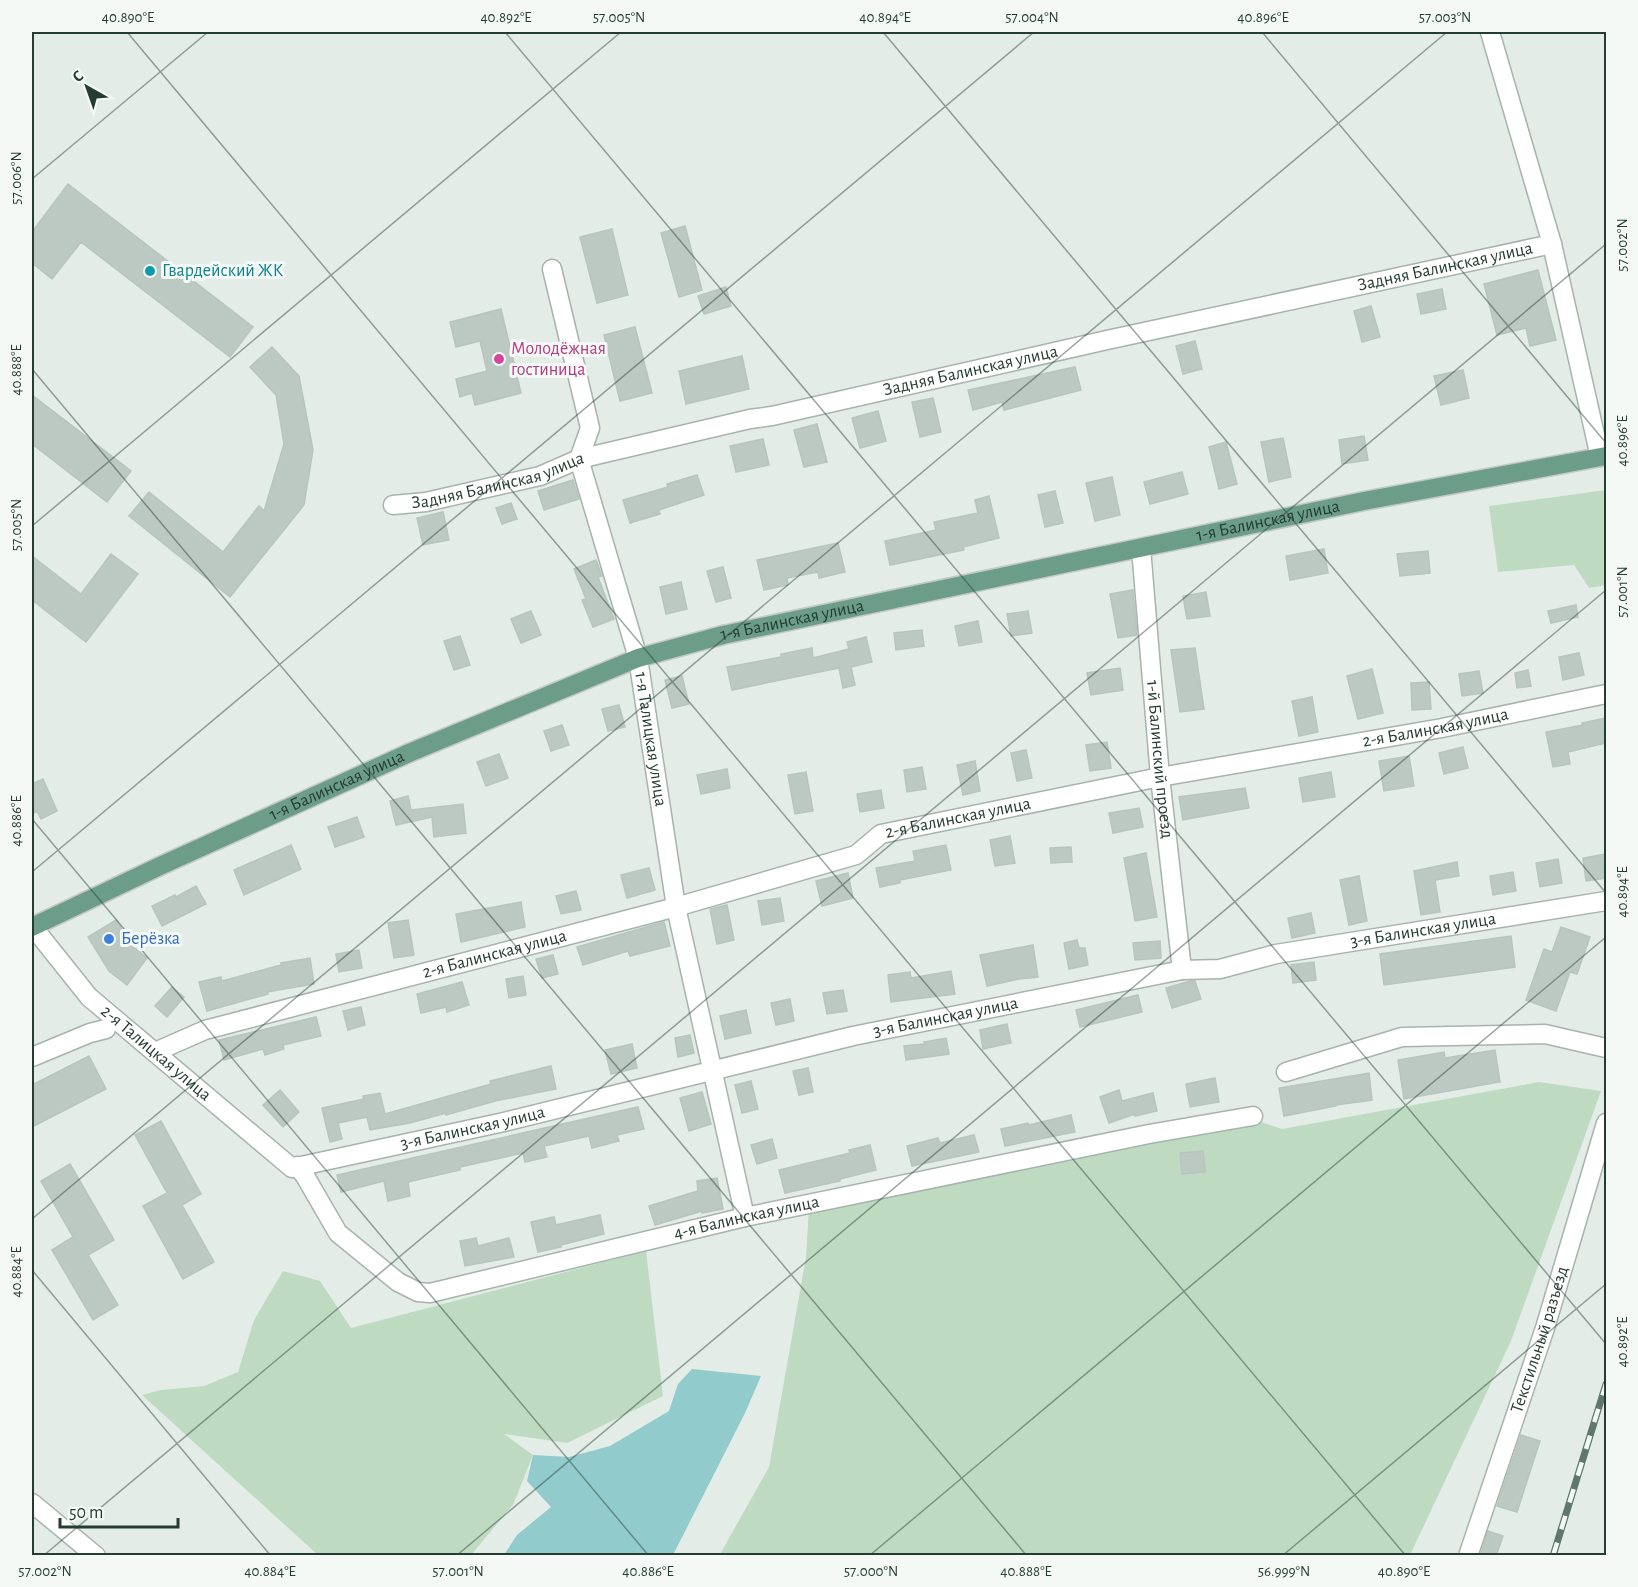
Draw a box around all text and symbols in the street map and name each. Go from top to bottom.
text: 40.890°E [102,10,154,25]
text: 40.892°E [480,10,532,25]
text: 57.005°N [593,10,645,25]
text: 40.894°E [859,10,911,25]
text: 57.004°N [1005,10,1059,25]
text: 40.896°E [1237,10,1289,25]
text: 57.003°N [1419,10,1471,25]
north arrow [57,57,117,117]
text: С [69,67,87,85]
text: 57.006°N [9,151,24,205]
text: 57.002°N [1615,218,1630,272]
street label: Задняя Балинская улица [1356,239,1534,295]
place label: Гвардейский ЖК [162,262,284,280]
marker: Гвардейский ЖК [143,264,157,278]
place label: Молодёжная гостиница [511,340,606,379]
street label: Задняя Балинская улица [881,342,1060,399]
text: 40.888°E [9,344,24,396]
marker: Молодёжная гостиница [492,352,506,366]
text: 40.896°E [1615,415,1630,467]
street label: Задняя Балинская улица [411,449,586,512]
street label: 1-я Балинская улица [1195,497,1341,545]
text: 57.005°N [9,499,24,551]
text: 57.001°N [1615,566,1630,618]
street label: 1-я Балинская улица [719,597,866,644]
street label: 1-я Талицкая улица [631,671,670,808]
street label: 1-й Балинский проезд [1143,679,1176,839]
street label: 2-я Балинская улица [1361,705,1510,751]
street label: 1-я Балинская улица [267,747,407,824]
text: 40.886°E [9,795,24,847]
street label: 2-я Балинская улица [884,795,1032,842]
text: 40.894°E [1615,866,1630,918]
street label: 3-я Балинская улица [1349,910,1497,951]
street label: 2-я Балинская улица [421,927,569,982]
place label: Берёзка [121,930,180,948]
marker: Берёзка [102,932,116,946]
street label: 3-я Балинская улица [872,994,1020,1041]
street label: 2-я Талицкая улица [97,1002,214,1105]
street label: 3-я Балинская улица [399,1103,547,1153]
street label: 4-я Балинская улица [672,1193,821,1243]
text: 40.884°E [9,1246,24,1298]
street label: Текстильный разъезд [1508,1264,1572,1415]
text: 40.892°E [1615,1316,1630,1368]
scale bar [60,1491,178,1529]
text: 50 m [69,1504,103,1522]
text: 57.002°N [18,1564,72,1579]
text: 40.884°E [244,1564,296,1579]
text: 57.001°N [432,1564,484,1579]
text: 40.886°E [622,1564,674,1579]
text: 57.000°N [844,1564,898,1579]
text: 40.888°E [1000,1564,1052,1579]
text: 56.999°N [1258,1564,1310,1579]
text: 40.890°E [1378,1564,1430,1579]

